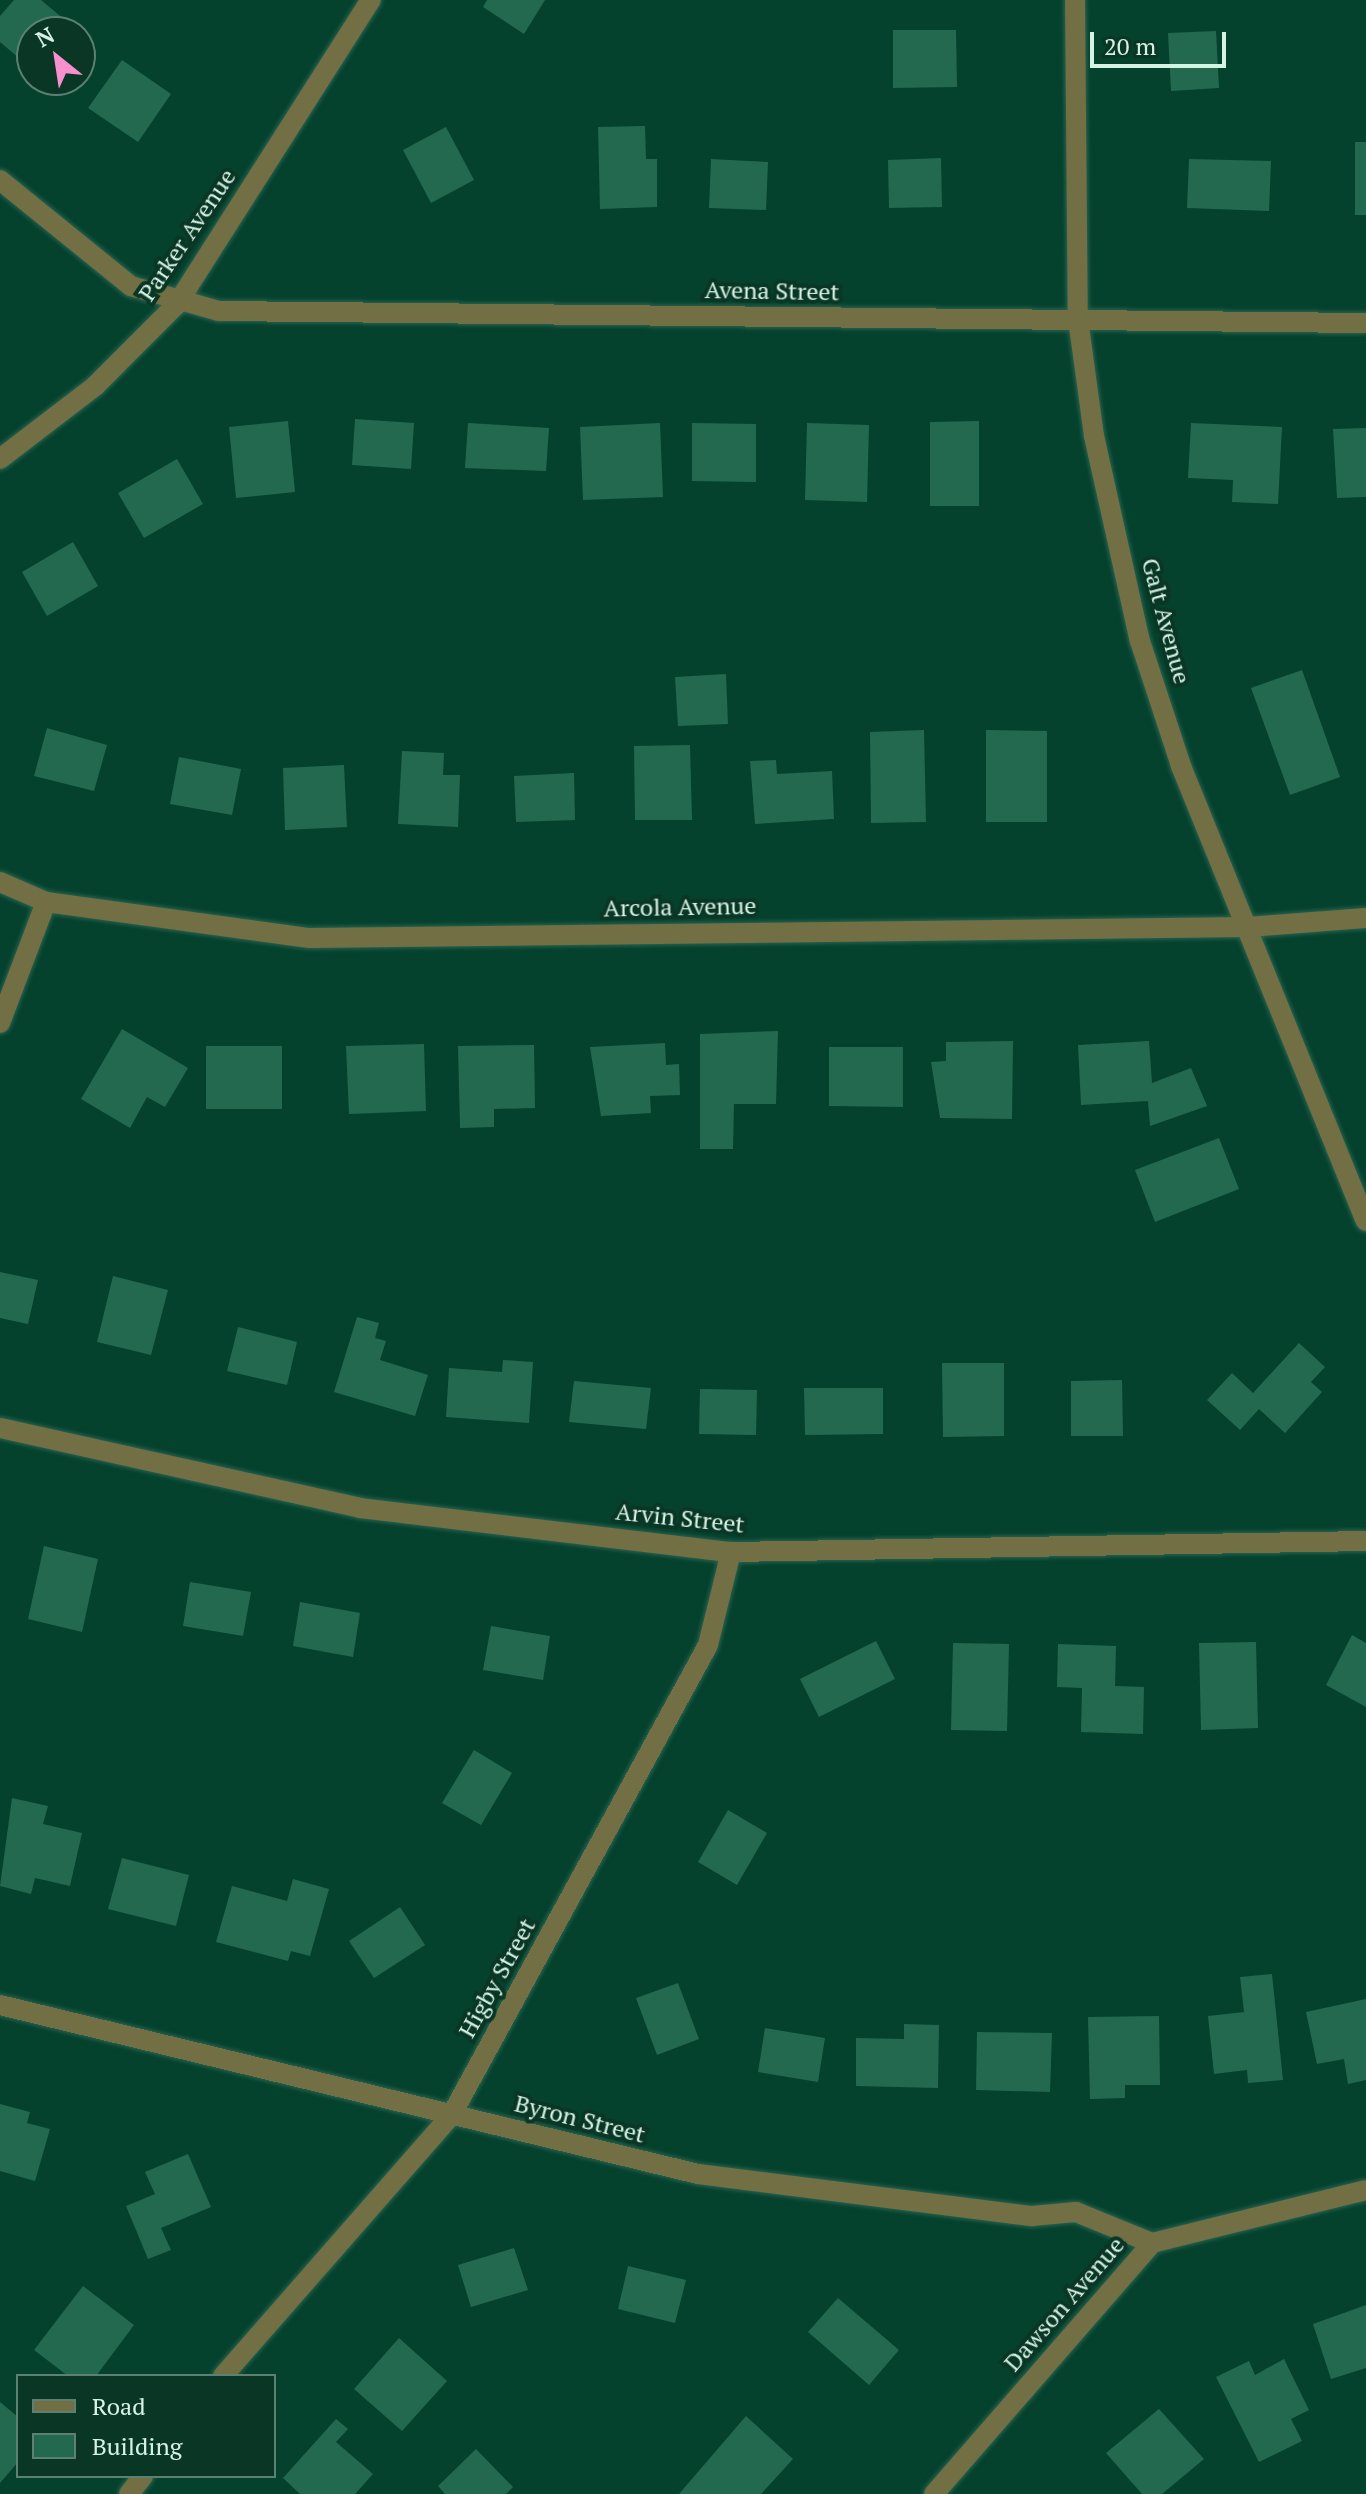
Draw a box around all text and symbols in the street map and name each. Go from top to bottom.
north arrow [16,16,96,96]
scale bar [1094,16,1230,66]
text: N [30,20,59,53]
text: 20 m [1104,30,1156,62]
street label: Parker Avenue [132,163,242,307]
street label: Avena Street [704,275,840,307]
street label: Galt Avenue [1135,555,1197,687]
street label: Arcola Avenue [603,891,757,923]
street label: Arvin Street [614,1497,746,1539]
street label: Higby Street [452,1913,542,2043]
street label: Byron Street [512,2089,648,2149]
street label: Dawson Avenue [998,2231,1130,2377]
legend [16,2374,276,2478]
text: Road [92,2390,146,2422]
text: Building [92,2430,182,2462]

